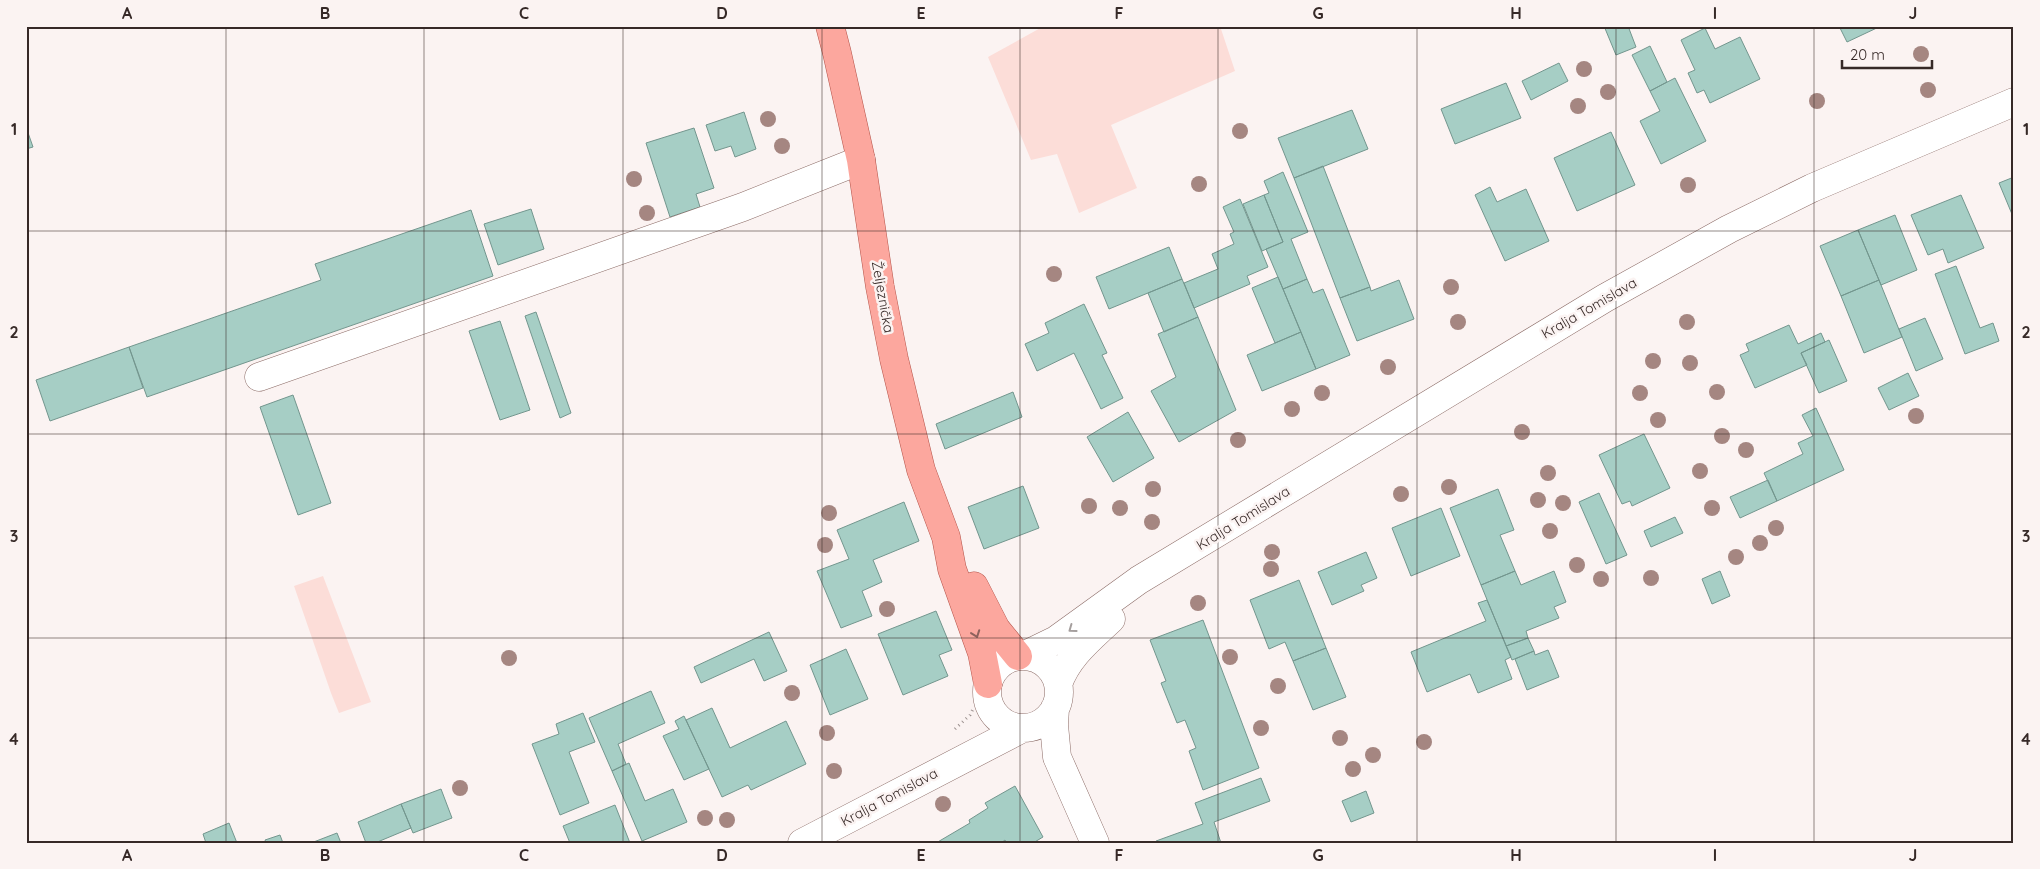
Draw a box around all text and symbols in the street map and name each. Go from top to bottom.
text: A [122,3,133,23]
text: B [320,3,330,23]
text: C [519,3,529,23]
text: D [716,3,728,23]
text: E [916,3,926,23]
text: F [1115,3,1124,23]
text: G [1312,3,1324,23]
text: H [1510,3,1522,23]
text: I [1713,3,1717,23]
text: J [1909,3,1917,23]
scale bar [1842,38,1932,70]
text: 20 m [1850,45,1885,64]
text: 1 [11,119,17,139]
text: 1 [2023,119,2029,139]
street label: Željeznička [868,260,898,334]
street label: Kralja Tomislava [1538,273,1640,343]
text: 2 [9,322,19,342]
text: 2 [2021,322,2031,342]
street label: Kralja Tomislava [1193,482,1293,554]
text: 3 [10,526,18,546]
text: 3 [2022,526,2030,546]
one-way arrow [1068,623,1078,632]
one-way arrow [970,629,980,638]
text: 4 [9,729,19,749]
text: 4 [2021,729,2031,749]
street label: Kralja Tomislava [837,764,941,830]
text: A [122,845,133,865]
text: B [320,845,330,865]
text: C [519,845,529,865]
text: D [716,845,728,865]
text: E [916,845,926,865]
text: F [1115,845,1124,865]
text: G [1312,845,1324,865]
text: H [1510,845,1522,865]
text: I [1713,845,1717,865]
text: J [1909,845,1917,865]

